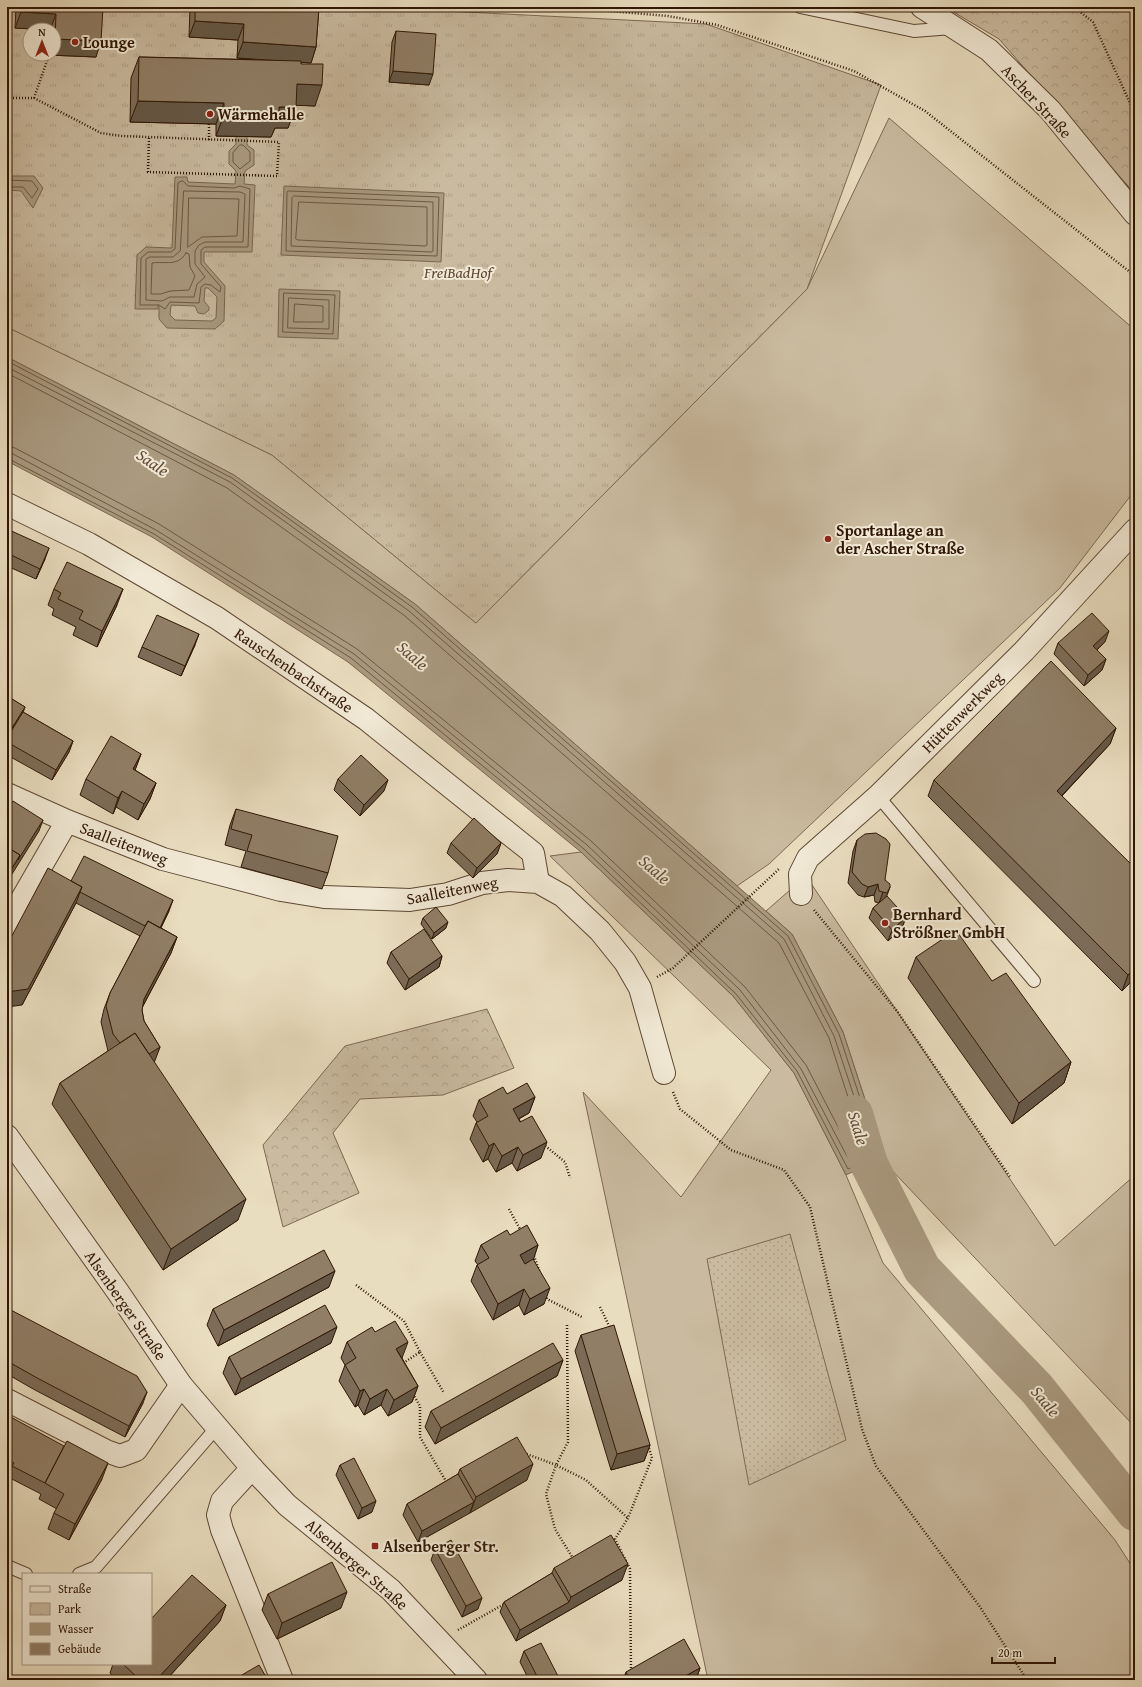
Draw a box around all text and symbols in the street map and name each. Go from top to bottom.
north arrow [22,22,62,62]
text: N [38,24,46,40]
place label: Lounge [83,30,135,54]
marker: Lounge [70,37,80,47]
street label: Ascher Straße [996,58,1078,144]
place label: Wärmehalle [218,102,304,126]
marker: Wärmehalle [205,109,215,119]
park label: FreiBadHof [423,260,495,284]
water label: Saale [132,442,174,482]
place label: Sportanlage an der Ascher Straße [836,518,965,560]
marker: Sportanlage an der Ascher Straße [823,534,833,544]
street label: Rauschenbachstraße [230,621,358,719]
water label: Saale [392,634,434,676]
street label: Hüttenwerkweg [916,666,1008,758]
street label: Saalleitenweg [76,815,172,871]
water label: Saale [634,848,676,890]
street label: Saalleitenweg [404,869,500,911]
place label: Bernhard Strößner GmbH [893,902,1005,944]
marker: Bernhard Strößner GmbH [880,918,890,928]
water label: Saale [842,1108,876,1148]
street label: Alsenberger Straße [79,1245,173,1365]
water label: Saale [1025,1380,1067,1422]
street label: Alsenberger Straße [300,1513,414,1615]
place label: Alsenberger Str. [383,1534,499,1558]
marker: Alsenberger Str. [370,1541,380,1551]
legend [22,1573,152,1665]
text: Straße [58,1580,92,1597]
text: Park [58,1600,82,1617]
text: Wasser [58,1620,94,1637]
scale bar [992,1639,1055,1665]
text: Gebäude [58,1640,101,1657]
text: 20 m [998,1644,1022,1661]

